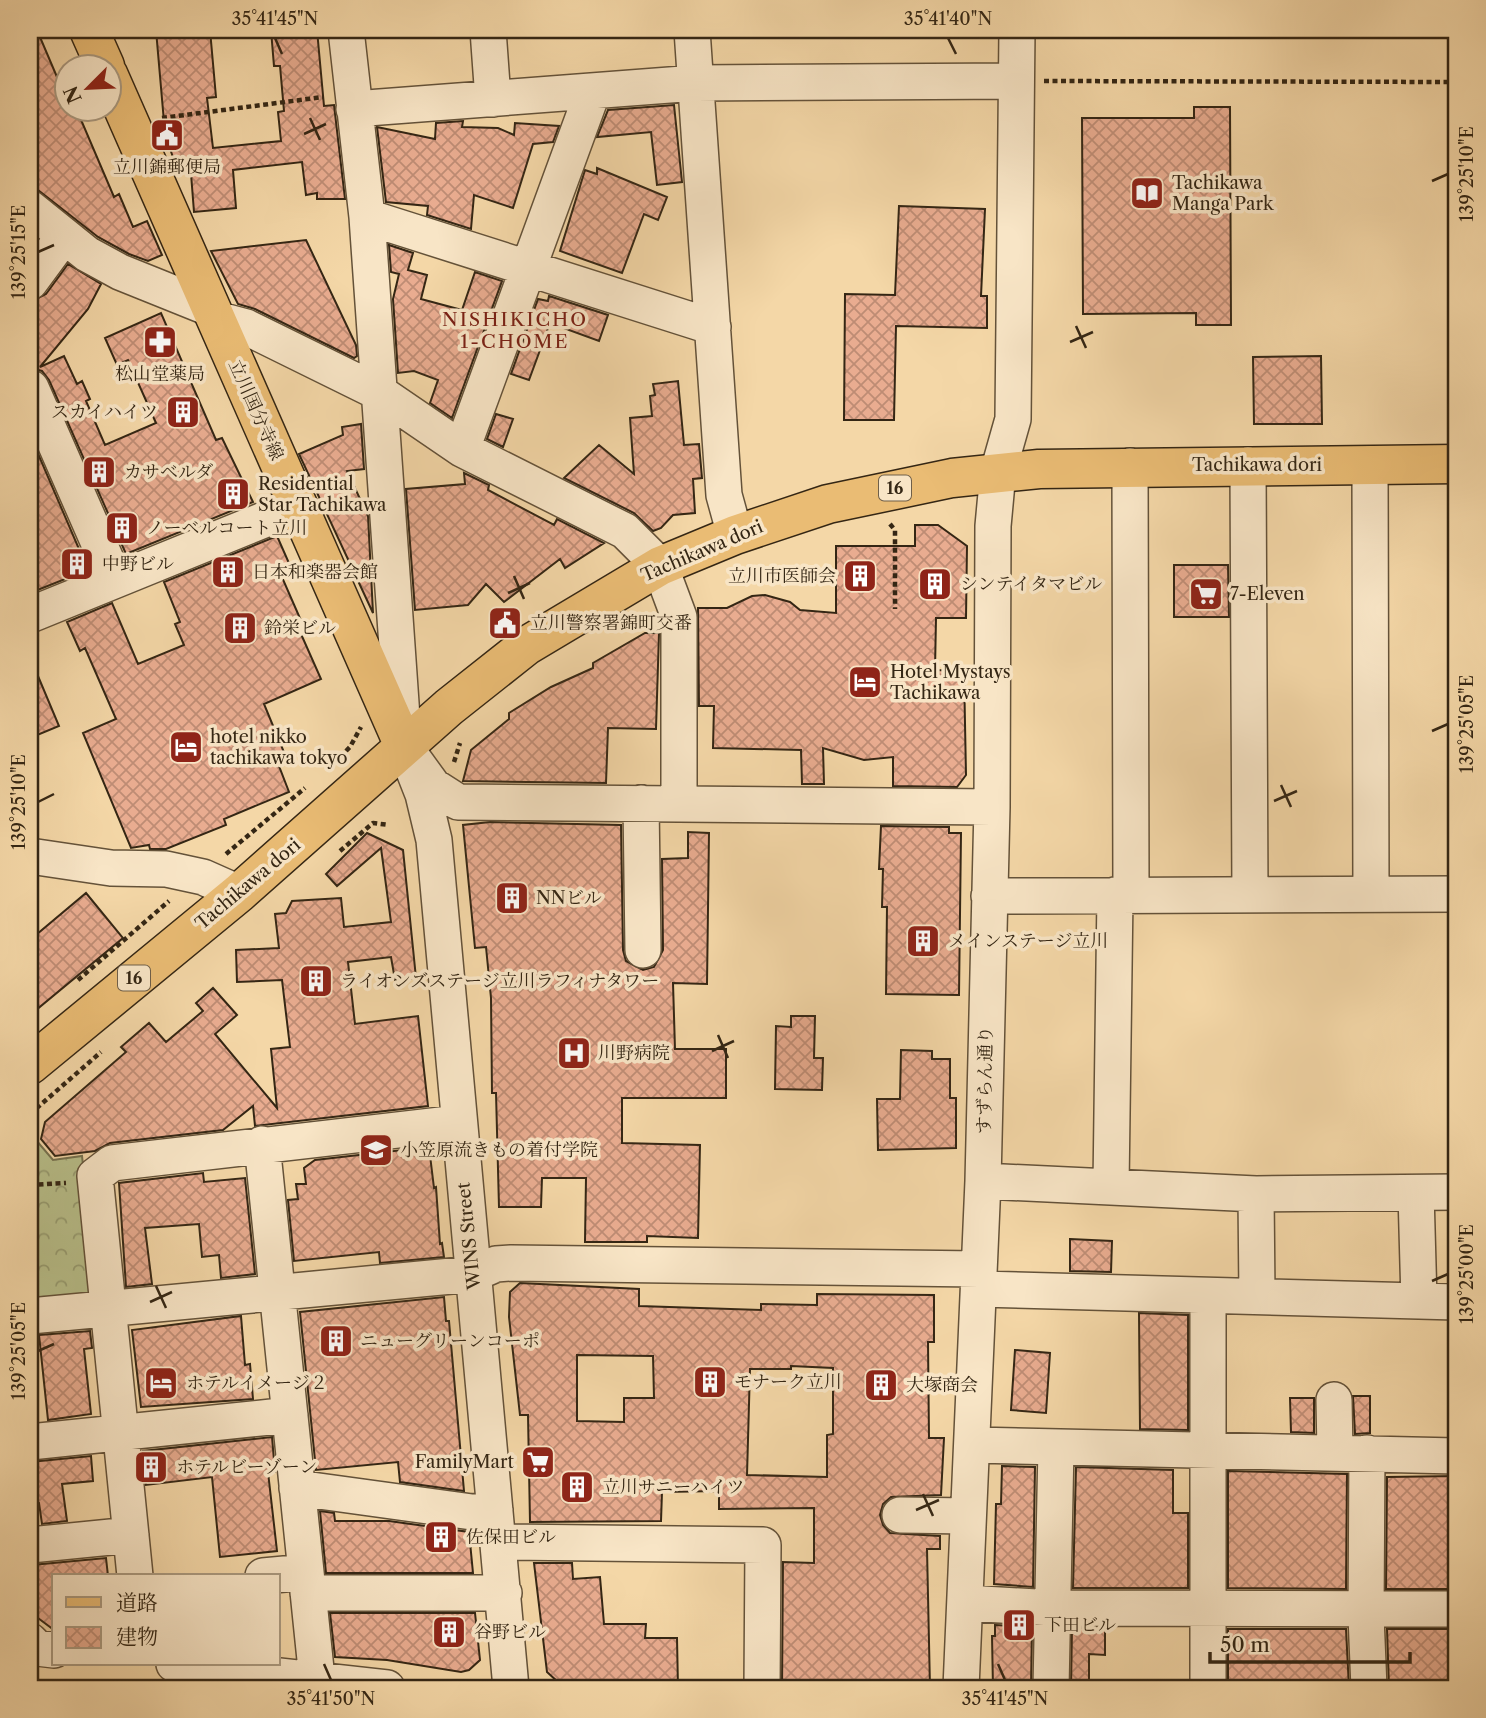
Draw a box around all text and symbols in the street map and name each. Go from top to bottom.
text: 35°41'45"N [232,8,319,30]
text: 35°41'40"N [904,8,992,30]
north arrow [52,52,122,122]
text: N [59,82,87,107]
public building icon: 立川錦郵便局 [148,116,186,154]
text: 139°25'10"E [1456,126,1478,222]
place label: 立川錦郵便局 [113,156,221,178]
place label: Tachikawa Manga Park [1172,172,1275,215]
library icon: Tachikawa Manga Park [1128,174,1166,212]
text: 139°25'15"E [8,205,30,299]
district label: NISHIKICHO 1-CHOME [442,308,588,353]
pharmacy icon: 松山堂薬局 [141,323,179,361]
street label: 立川国分寺線 [224,356,288,464]
place label: 松山堂薬局 [115,363,205,385]
building icon: スカイハイツ [164,393,202,431]
place label: スカイハイツ [51,401,158,423]
building icon: カサベルダ [80,453,118,491]
street label: Tachikawa dori [1192,454,1323,476]
place label: カサベルダ [124,461,213,483]
place label: Residential Star Tachikawa [258,473,387,516]
building icon: Residential Star Tachikawa [214,475,252,513]
road number: 16 [879,475,911,500]
building icon: ノーベルコート立川 [103,509,141,547]
street label: Tachikawa dori [638,515,767,587]
place label: ノーベルコート立川 [146,517,307,539]
building icon: 中野ビル [58,545,96,583]
place label: 中野ビル [102,553,174,575]
building icon: 日本和楽器会館 [209,553,247,591]
building icon: 立川市医師会 [841,557,879,595]
place label: 日本和楽器会館 [252,561,378,583]
place label: 立川市医師会 [728,565,836,587]
building icon: シンテイタマビル [916,565,954,603]
place label: シンテイタマビル [960,573,1102,595]
supermarket icon: 7-Eleven [1187,575,1225,613]
place label: 7-Eleven [1230,583,1305,605]
public building icon: 立川警察署錦町交番 [486,604,524,642]
building icon: 鈴栄ビル [221,609,259,647]
place label: 立川警察署錦町交番 [530,612,692,634]
place label: 鈴栄ビル [264,617,336,639]
place label: Hotel Mystays Tachikawa [890,661,1011,704]
hotel icon: Hotel Mystays Tachikawa [846,663,884,701]
text: 139°25'05"E [1456,675,1478,773]
place label: hotel nikko tachikawa tokyo [210,726,348,769]
hotel icon: hotel nikko tachikawa tokyo [167,728,205,766]
text: 139°25'10"E [8,754,30,850]
street label: Tachikawa dori [191,833,305,934]
building icon: NNビル [493,879,531,917]
place label: NNビル [536,887,602,909]
building icon: メインステージ立川 [904,922,942,960]
place label: メインステージ立川 [948,930,1108,952]
building icon: ライオンズステージ立川ラフィナタワー [297,962,335,1000]
road number: 16 [118,966,150,990]
place label: ライオンズステージ立川ラフィナタワー [340,970,659,992]
street label: すずらん通り [973,1026,997,1134]
hospital icon: 川野病院 [555,1034,593,1072]
place label: 川野病院 [598,1042,670,1064]
school or university icon: 小笠原流きもの着付学院 [357,1131,395,1169]
place label: 小笠原流きもの着付学院 [400,1139,598,1161]
street label: WINS Street [452,1181,486,1292]
text: 139°25'00"E [1456,1224,1478,1324]
text: 139°25'05"E [8,1302,30,1400]
building icon: ニューグリーンコーポ [317,1322,355,1360]
place label: ニューグリーンコーポ [360,1330,540,1352]
building icon: モナーク立川 [691,1363,729,1401]
hotel icon: ホテルイメージ２ [142,1364,180,1402]
building icon: 大塚商会 [862,1366,900,1404]
place label: モナーク立川 [734,1371,842,1393]
place label: ホテルイメージ２ [186,1372,328,1394]
place label: 大塚商会 [906,1374,978,1396]
supermarket icon: FamilyMart [519,1443,557,1481]
building icon: ホテルビーゾーン [132,1448,170,1486]
place label: FamilyMart [415,1451,515,1473]
place label: ホテルビーゾーン [176,1456,317,1478]
building icon: 立川サニーハイツ [558,1468,596,1506]
place label: 立川サニーハイツ [602,1476,744,1498]
building icon: 佐保田ビル [422,1518,460,1556]
place label: 佐保田ビル [466,1526,556,1548]
legend [52,1574,280,1666]
text: 道路 [116,1590,158,1615]
building icon: 下田ビル [1000,1606,1038,1644]
building icon: 谷野ビル [430,1613,468,1651]
place label: 下田ビル [1044,1614,1116,1636]
scale bar [1210,1620,1409,1664]
place label: 谷野ビル [474,1621,546,1643]
text: 建物 [116,1624,158,1649]
text: 50 m [1220,1632,1270,1657]
text: 35°41'50"N [287,1688,376,1710]
text: 35°41'45"N [962,1688,1049,1710]

